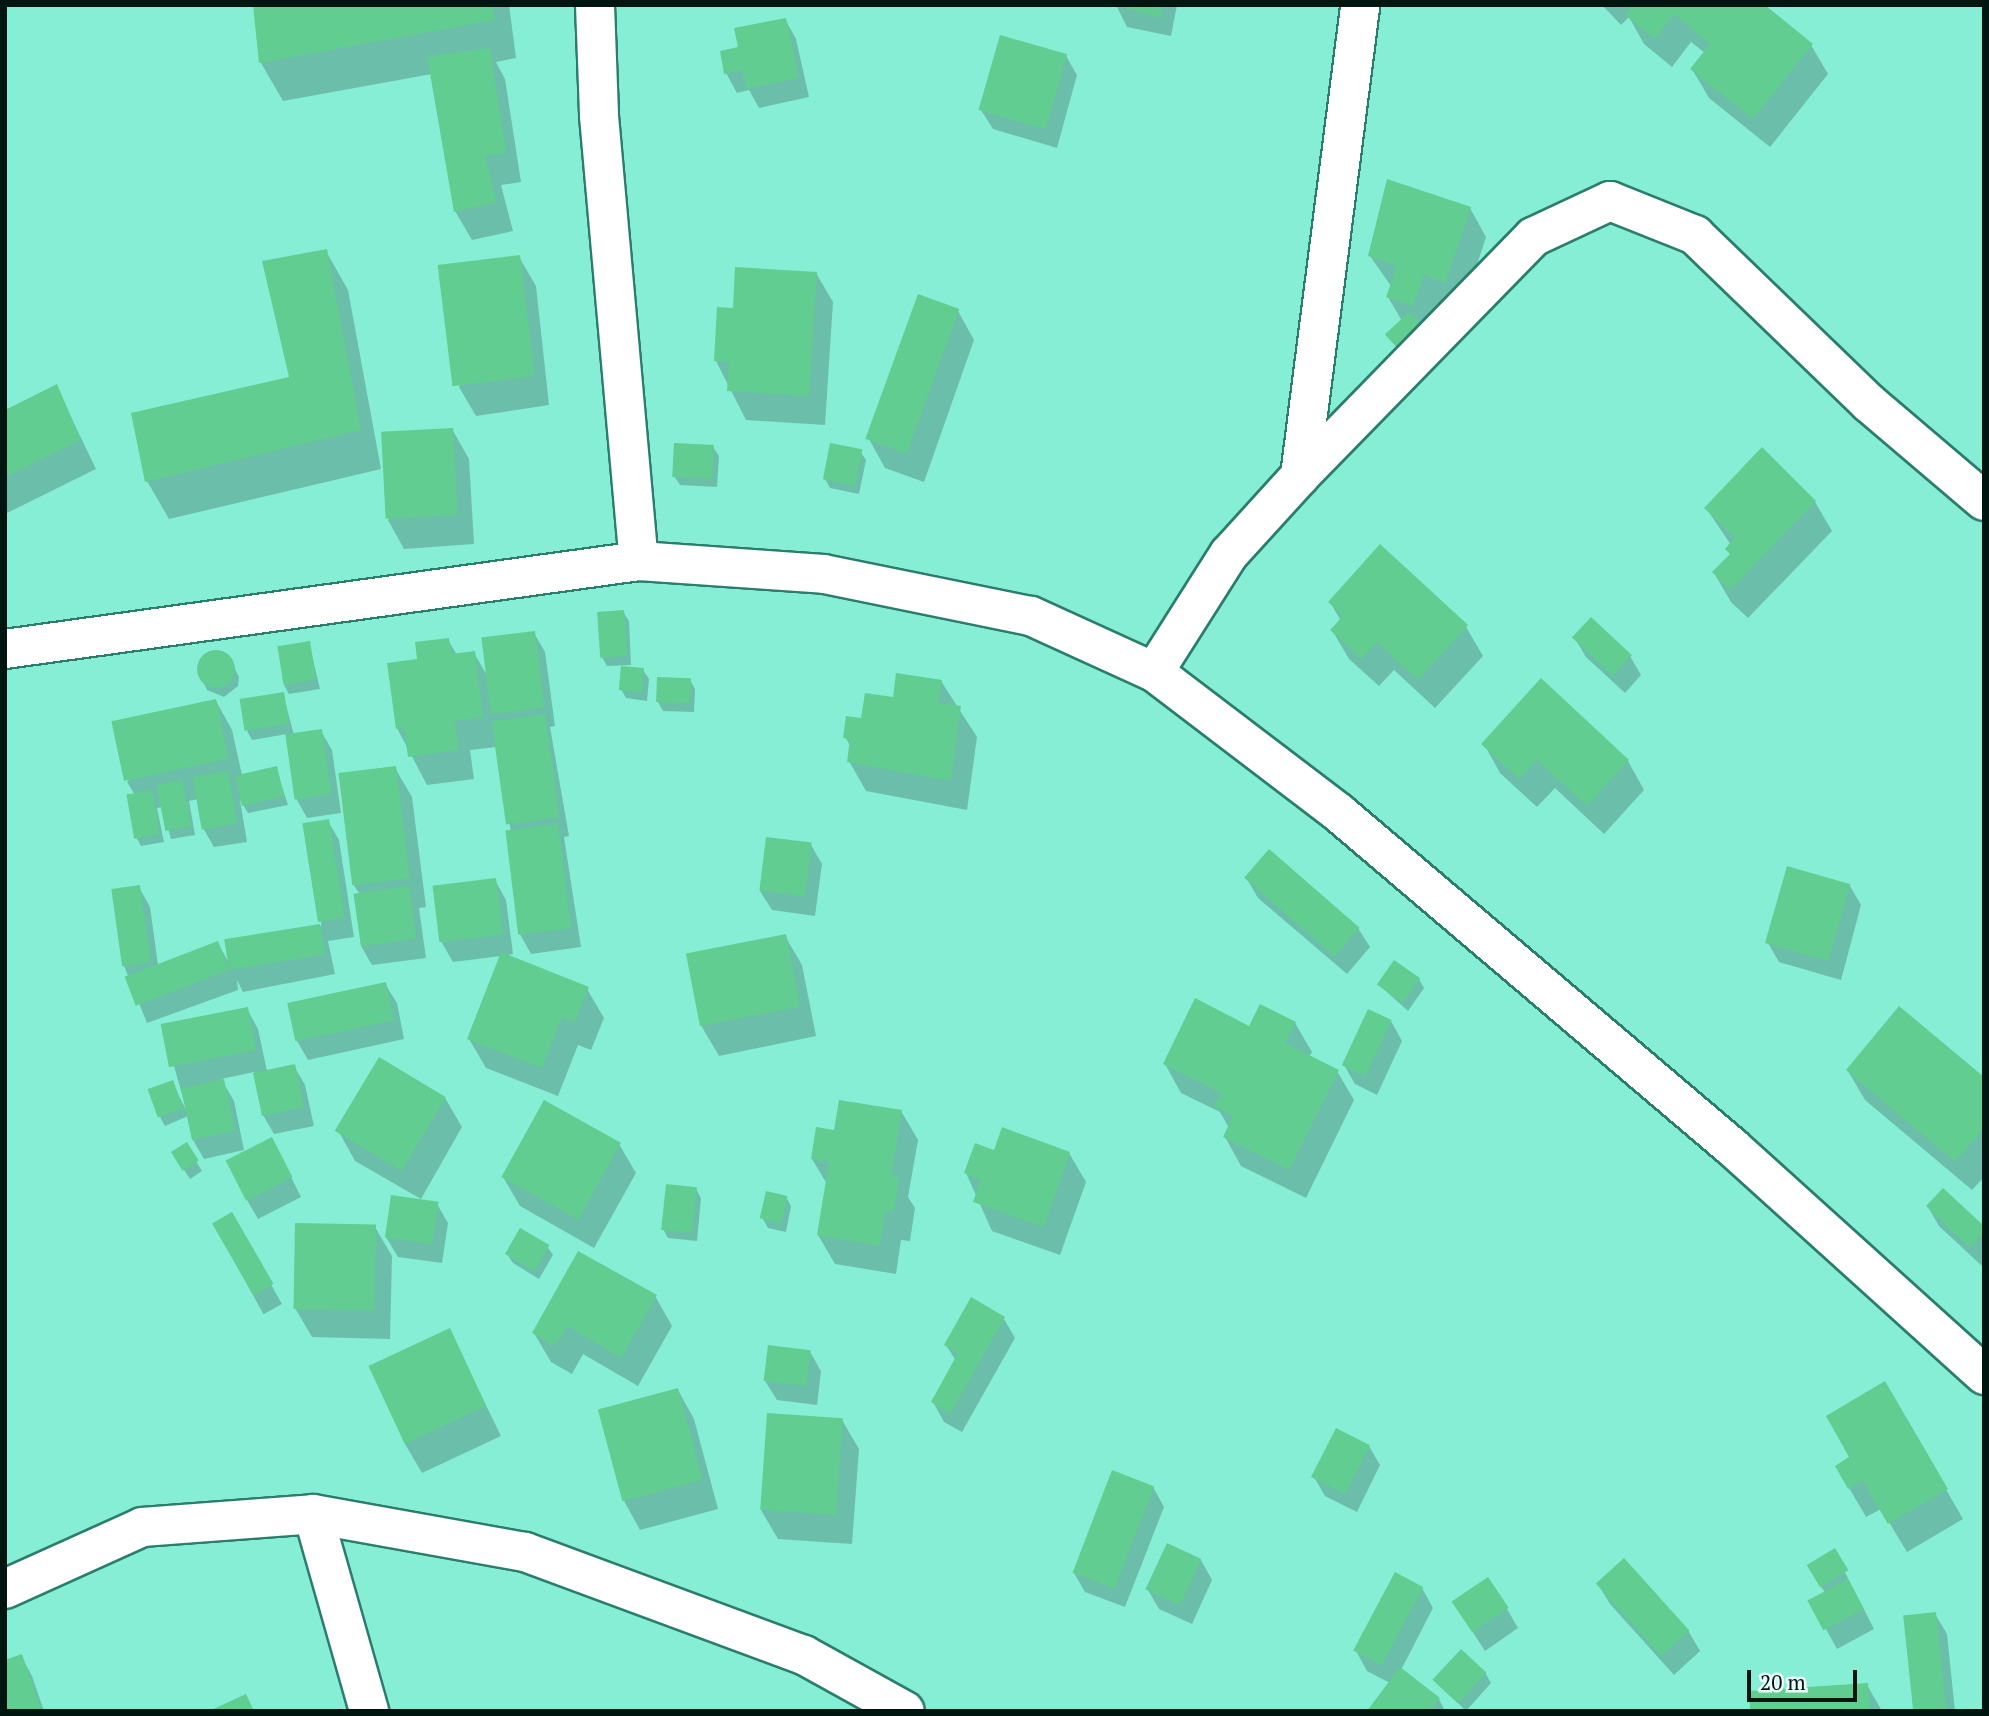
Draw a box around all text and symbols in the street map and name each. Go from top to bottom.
scale bar [1751,1656,1861,1700]
text: 20 m [1760,1668,1806,1696]

